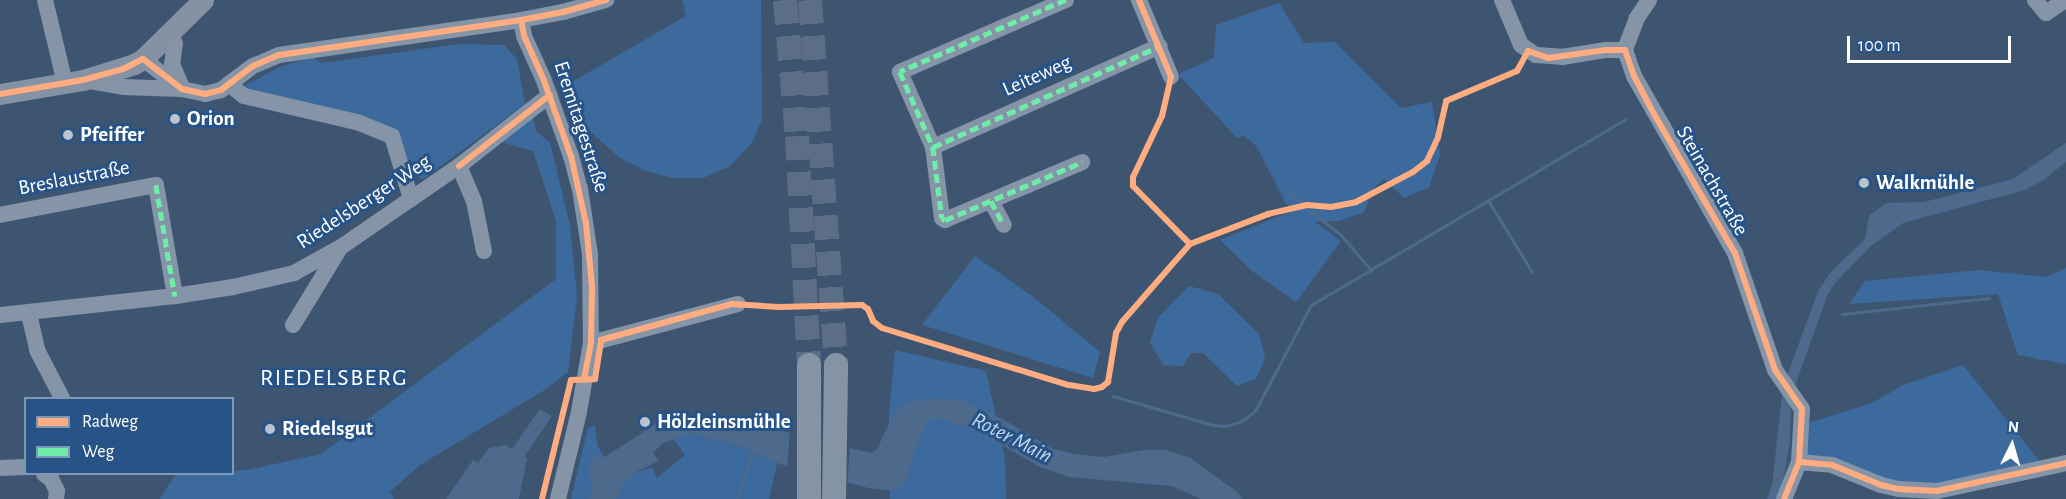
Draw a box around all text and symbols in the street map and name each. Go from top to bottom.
scale bar [1850,24,2014,62]
text: 100 m [1858,37,1901,55]
street label: Leiteweg [999,50,1075,102]
street label: Eremitagestraße [548,58,614,196]
place label: Orion [187,106,235,132]
marker: Orion [168,112,182,126]
place label: Pfeiffer [80,122,144,148]
street label: Steinachstraße [1670,122,1754,240]
marker: Pfeiffer [61,128,75,142]
street label: Riedelsberger Weg [292,149,436,255]
street label: Breslaustraße [16,155,132,201]
place label: Walkmühle [1876,170,1974,196]
marker: Walkmühle [1857,176,1871,190]
district label: RIEDELSBERG [260,365,408,393]
legend [24,397,234,475]
water label: Roter Main [967,407,1057,469]
place label: Hölzleinsmühle [657,409,791,435]
text: Radweg [82,413,138,431]
marker: Hölzleinsmühle [638,415,652,429]
north arrow [1982,415,2042,475]
place label: Riedelsgut [282,416,373,442]
text: N [2007,419,2020,436]
marker: Riedelsgut [263,422,277,436]
text: Weg [82,443,114,461]

